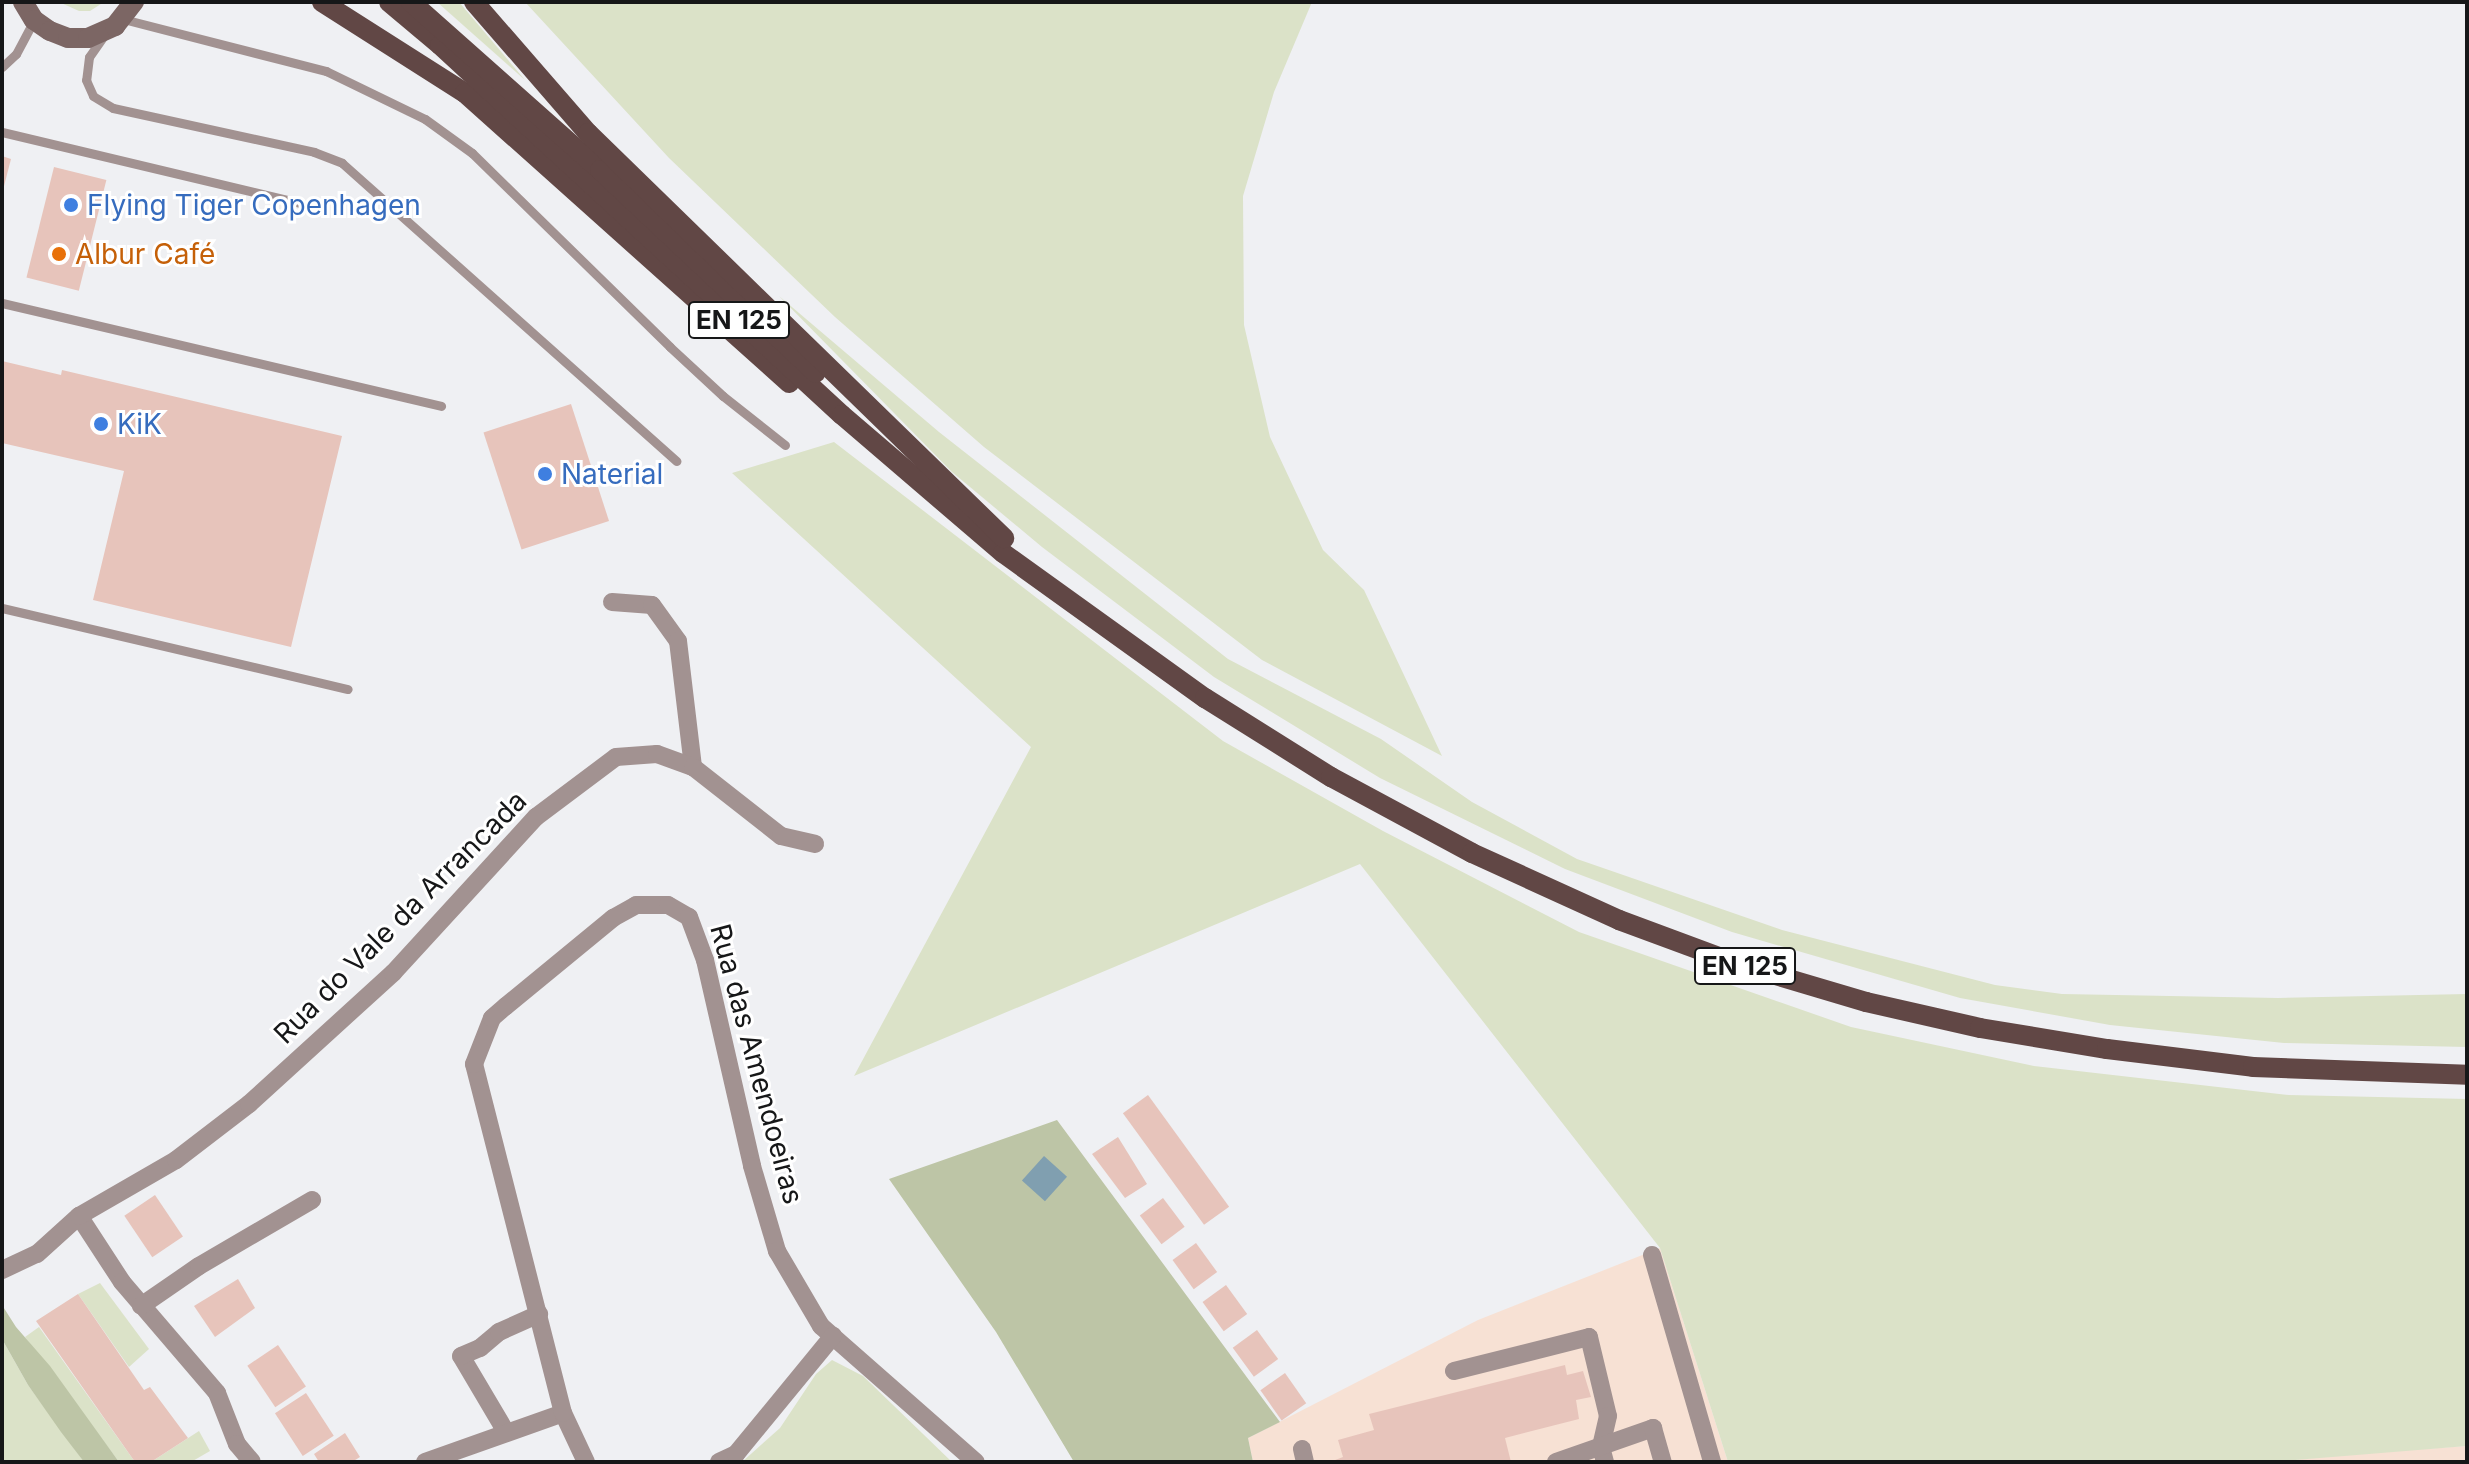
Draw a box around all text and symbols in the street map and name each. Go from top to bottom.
place label: Flying Tiger Copenhagen [87,188,421,222]
marker: Flying Tiger Copenhagen [62,196,80,214]
place label: Albur Café [75,237,215,271]
marker: Albur Café [50,245,68,263]
road number: EN 125 [687,298,791,342]
place label: KiK [117,407,162,441]
marker: KiK [92,415,110,433]
place label: Naterial [561,457,663,491]
marker: Naterial [536,465,554,483]
street label: Rua do Vale da Arrancada [267,784,533,1050]
street label: Rua das Amendoeiras [703,920,811,1208]
road number: EN 125 [1693,944,1797,988]

